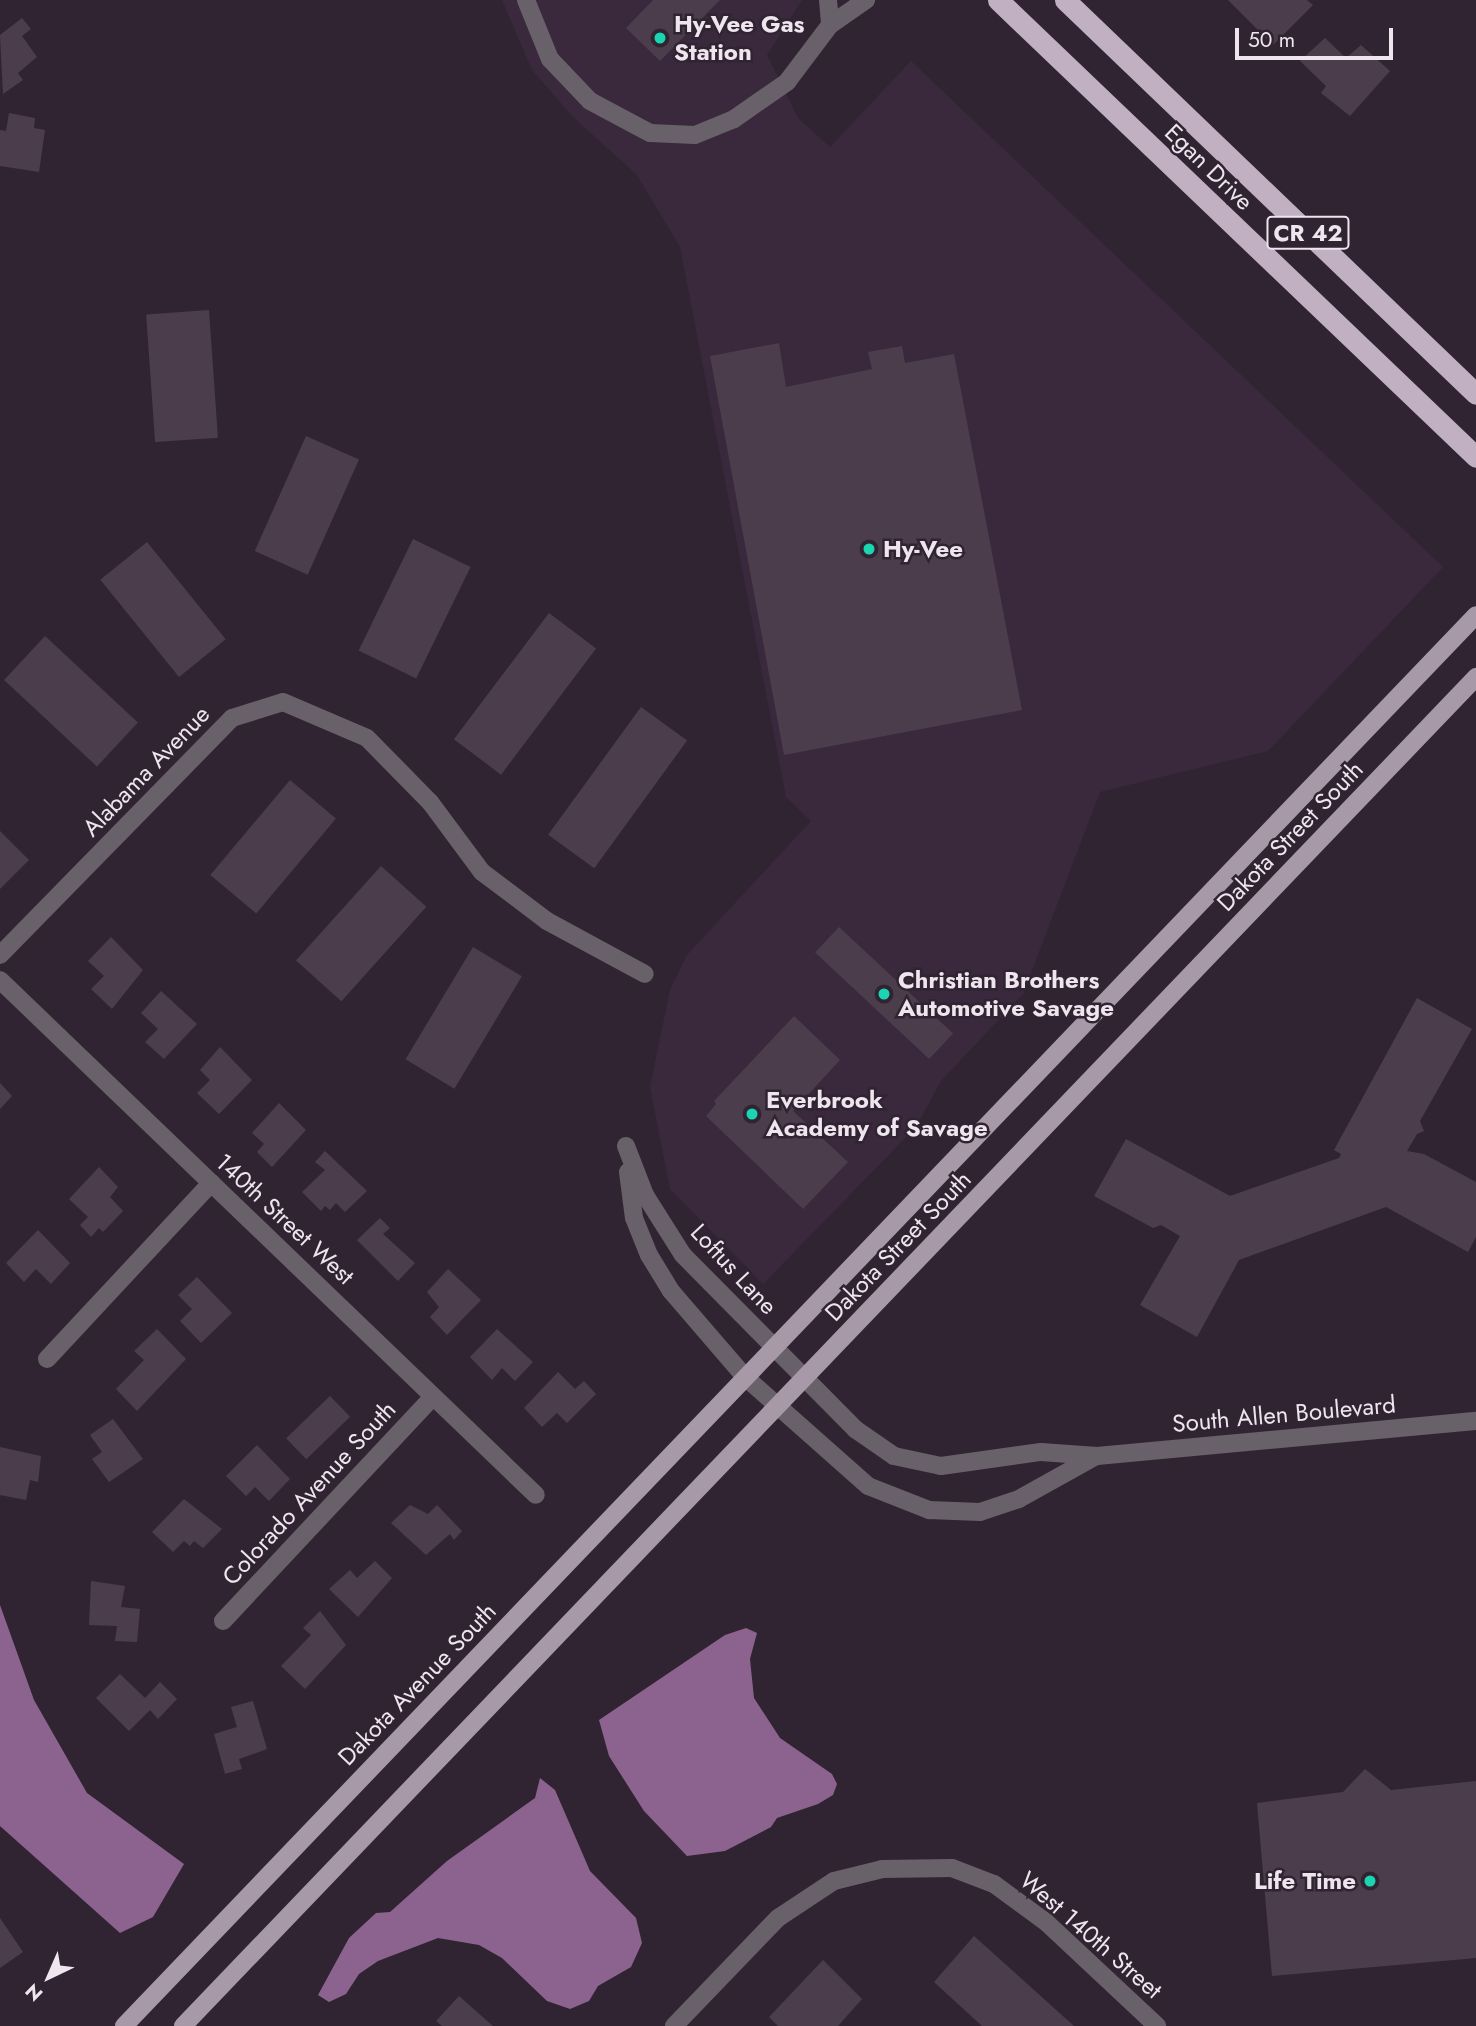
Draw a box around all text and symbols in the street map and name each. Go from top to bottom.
place label: Hy-Vee Gas Station [674,10,805,66]
scale bar [1238,14,1396,58]
text: 50 m [1248,25,1295,55]
marker: Hy-Vee Gas Station [652,30,668,46]
street label: Egan Drive [1159,118,1259,216]
road number: CR 42 [1266,214,1350,252]
place label: Hy-Vee [883,535,963,563]
marker: Hy-Vee [861,541,877,557]
street label: Alabama Avenue [76,700,216,842]
street label: Dakota Street South [1211,755,1369,917]
place label: Christian Brothers Automotive Savage [898,966,1114,1022]
marker: Christian Brothers Automotive Savage [876,986,892,1002]
place label: Everbrook Academy of Savage [766,1086,988,1142]
marker: Everbrook Academy of Savage [744,1106,760,1122]
street label: 140th Street West [210,1147,360,1291]
street label: Dakota Street South [819,1165,977,1327]
street label: Loftus Lane [685,1218,783,1320]
street label: South Allen Boulevard [1171,1390,1397,1438]
street label: Colorado Avenue South [216,1395,402,1591]
street label: Dakota Avenue South [332,1597,502,1771]
street label: West 140th Street [1014,1865,1168,2005]
place label: Life Time [1254,1867,1356,1895]
marker: Life Time [1362,1873,1378,1889]
north arrow [14,1942,84,2012]
text: N [19,1978,49,2007]

